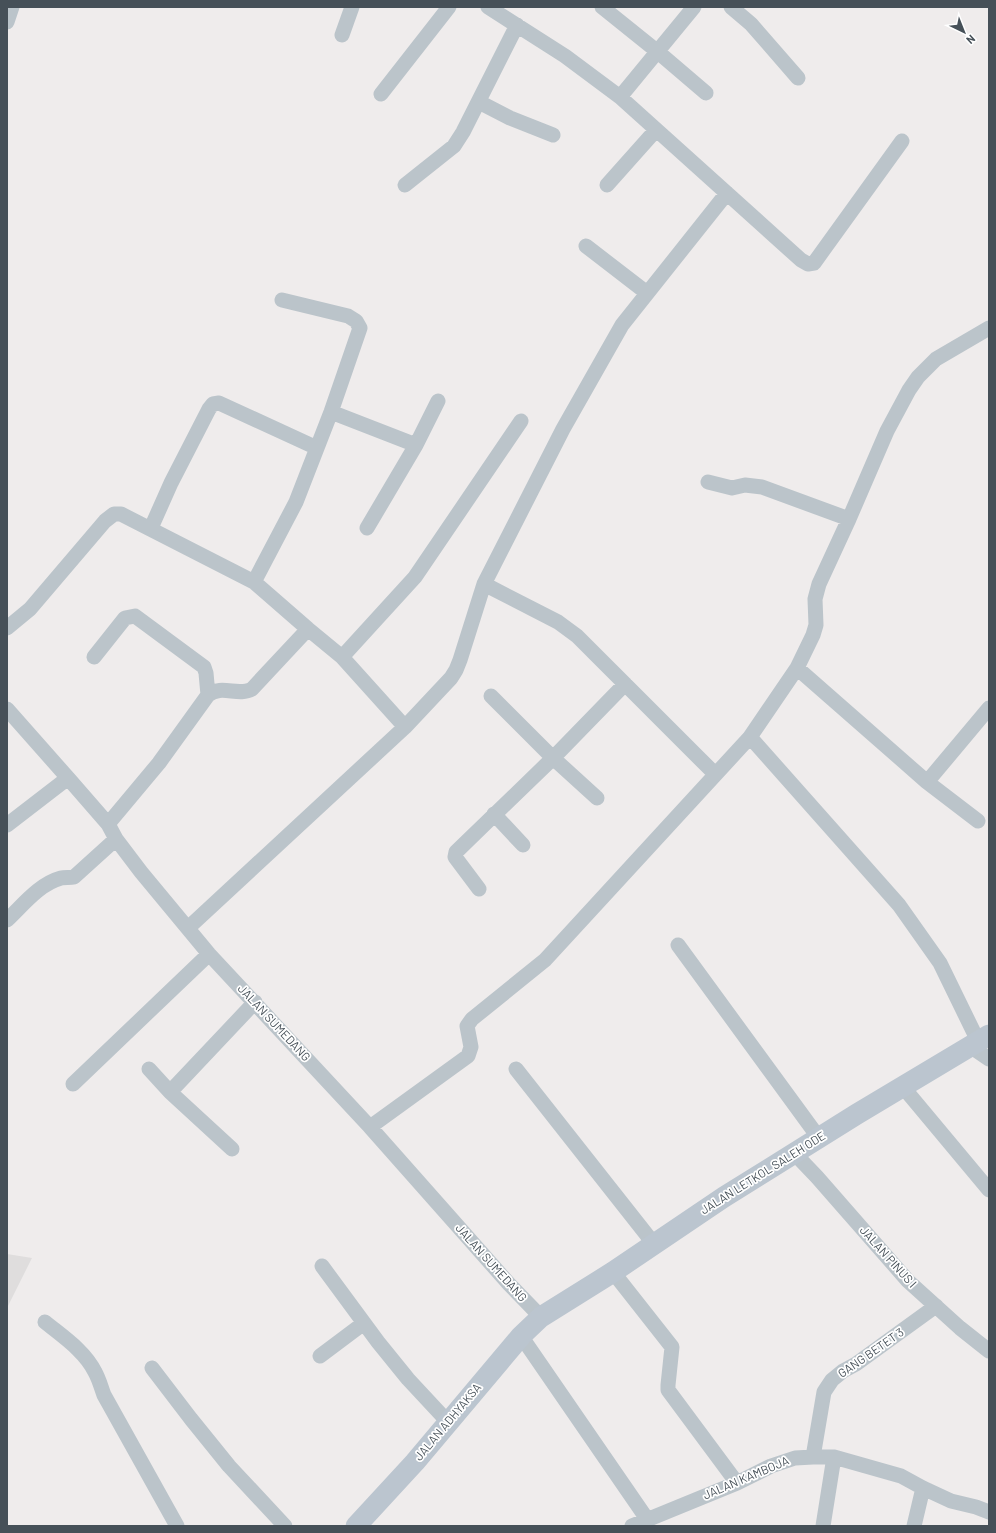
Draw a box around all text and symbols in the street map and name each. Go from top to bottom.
north arrow [944,12,984,52]
text: N [964,32,978,47]
street label: JALAN SUMEDANG [236,981,314,1064]
street label: JALAN LETKOL SALEH ODE [697,1128,828,1216]
street label: JALAN SUMEDANG [453,1221,530,1304]
street label: JALAN PINUS I [857,1223,920,1290]
street label: GANG BETET 3 [835,1324,906,1380]
street label: JALAN ADHYAKSA [411,1380,484,1463]
street label: JALAN KAMBOJA [700,1453,791,1502]

